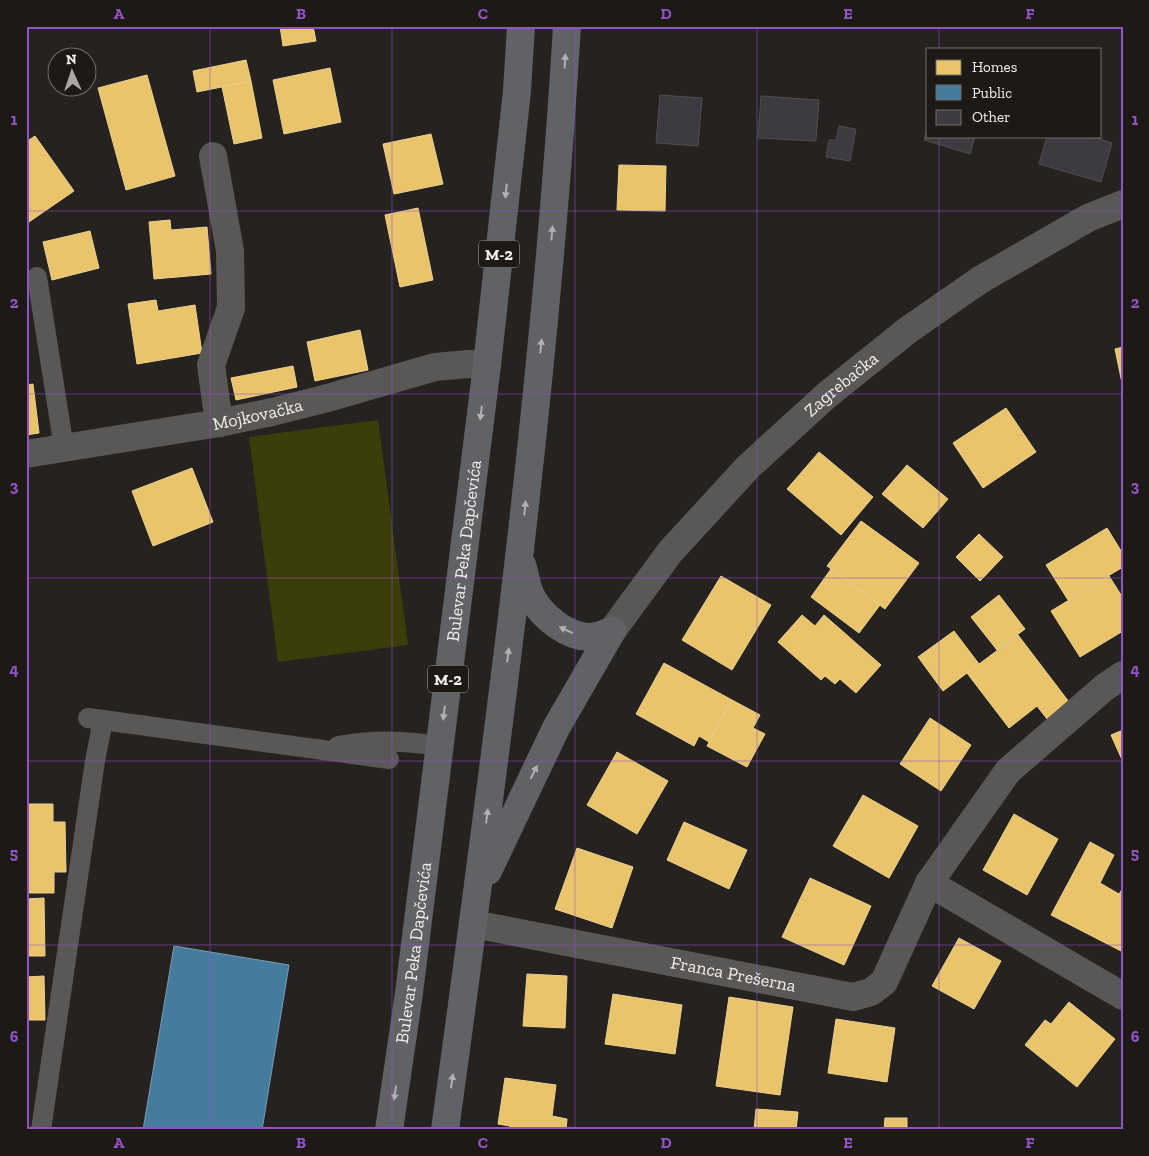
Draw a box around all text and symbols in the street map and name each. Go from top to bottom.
text: A [114,4,125,23]
text: B [296,4,306,23]
text: C [478,4,488,23]
text: D [660,4,672,23]
text: E [843,4,853,23]
text: F [1025,4,1035,23]
north arrow [48,48,98,98]
legend [926,48,1102,138]
text: N [66,51,77,68]
one-way arrow [562,52,570,68]
text: Homes [972,58,1017,76]
text: Public [972,84,1012,102]
text: Other [972,108,1010,126]
text: 1 [11,110,18,129]
text: 1 [1132,110,1139,129]
one-way arrow [502,184,510,200]
one-way arrow [548,225,556,241]
road number: M-2 [479,240,519,268]
text: 2 [10,293,19,312]
text: 2 [1131,293,1140,312]
one-way arrow [538,338,546,354]
street label: Zagrebačka [800,347,883,421]
street label: Mojkovačka [211,394,305,435]
one-way arrow [477,405,485,421]
street label: Bulevar Peka Dapčevića [442,459,486,643]
text: 3 [10,477,19,496]
text: 3 [1131,477,1140,496]
one-way arrow [521,499,529,515]
one-way arrow [559,625,573,633]
one-way arrow [504,647,512,663]
text: 4 [9,660,19,679]
text: 4 [1130,660,1140,679]
road number: M-2 [428,666,468,692]
one-way arrow [440,706,448,722]
one-way arrow [531,765,539,779]
one-way arrow [483,808,491,824]
text: 5 [10,844,18,863]
text: 5 [1131,844,1139,863]
street label: Bulevar Peka Dapčevića [391,860,436,1045]
street label: Franca Prešerna [669,951,798,997]
text: 6 [10,1027,19,1046]
text: 6 [1131,1027,1140,1046]
one-way arrow [448,1073,456,1089]
one-way arrow [390,1085,398,1101]
text: A [114,1133,125,1152]
text: B [296,1133,306,1152]
text: C [478,1133,488,1152]
text: D [660,1133,672,1152]
text: E [843,1133,853,1152]
text: F [1025,1133,1035,1152]

